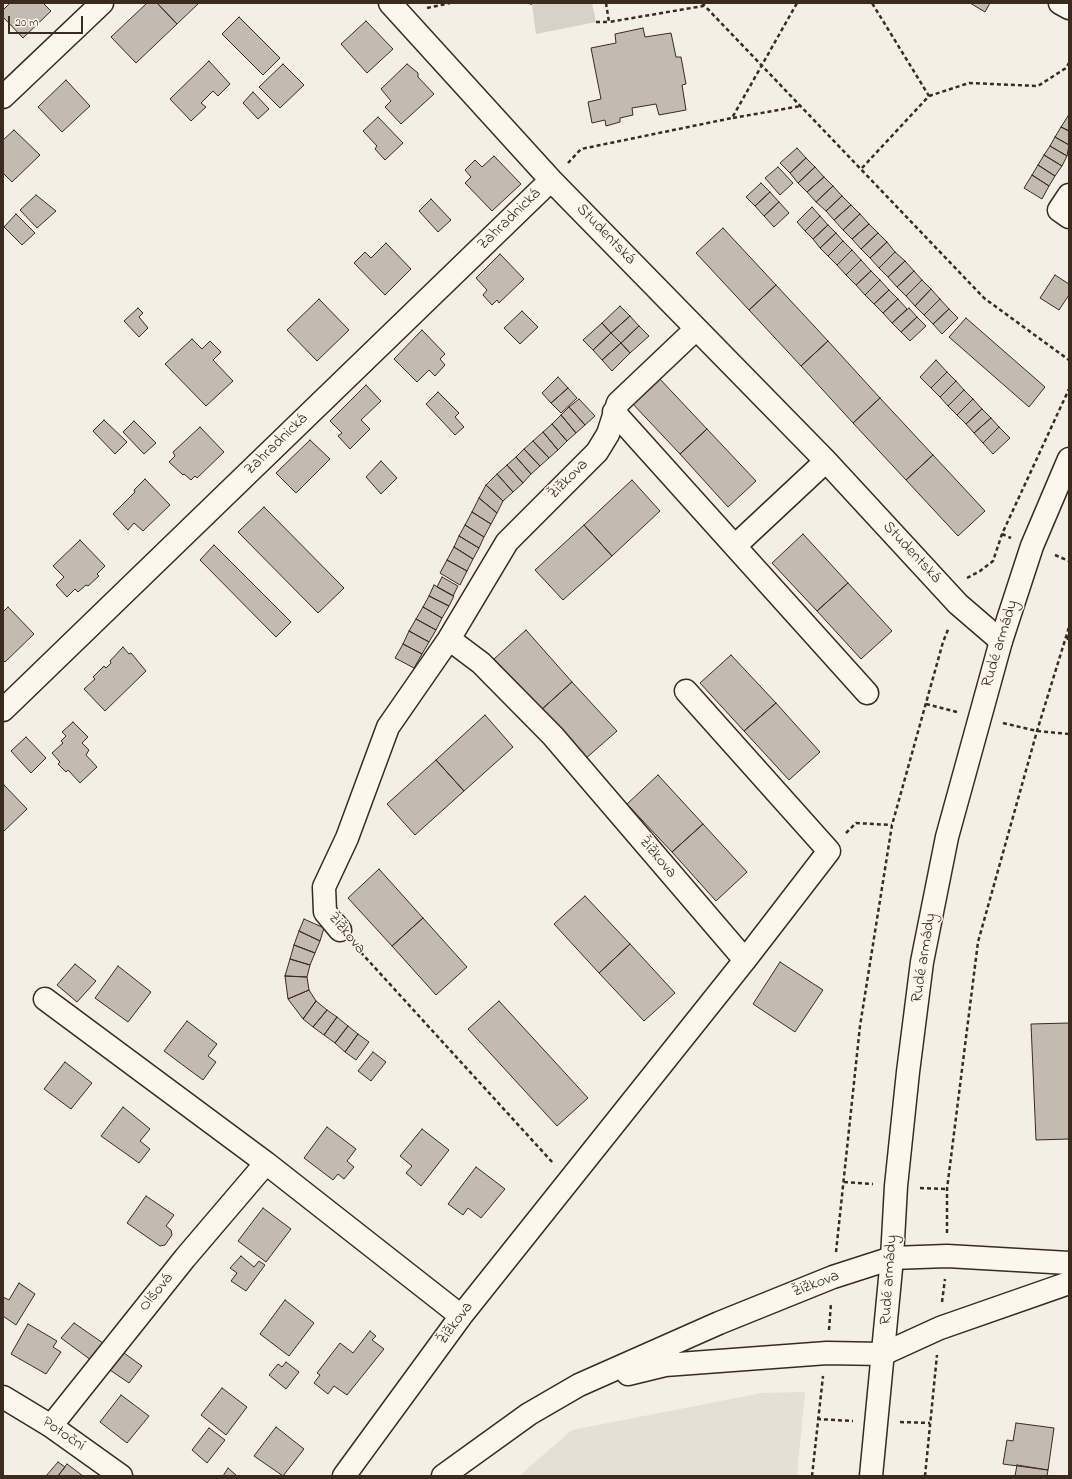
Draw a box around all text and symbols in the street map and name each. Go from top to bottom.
scale bar [10,8,85,34]
text: 20 m [15,14,38,32]
street label: Zahradnická [474,185,546,255]
street label: Studentská [571,200,639,270]
street label: Zahradnická [241,410,313,480]
street label: Žižkova [545,456,593,504]
street label: Studentská [878,518,944,588]
street label: Rudé armády [979,598,1023,690]
street label: Žižkova [634,833,680,883]
street label: Žižkova [323,909,369,959]
street label: Rudé armády [908,912,942,1004]
street label: Rudé armády [877,1234,903,1326]
street label: Žižkova [790,1267,842,1303]
street label: Olšová [136,1270,178,1316]
street label: Žižkova [434,1299,478,1349]
street label: Potoční [38,1414,88,1456]

